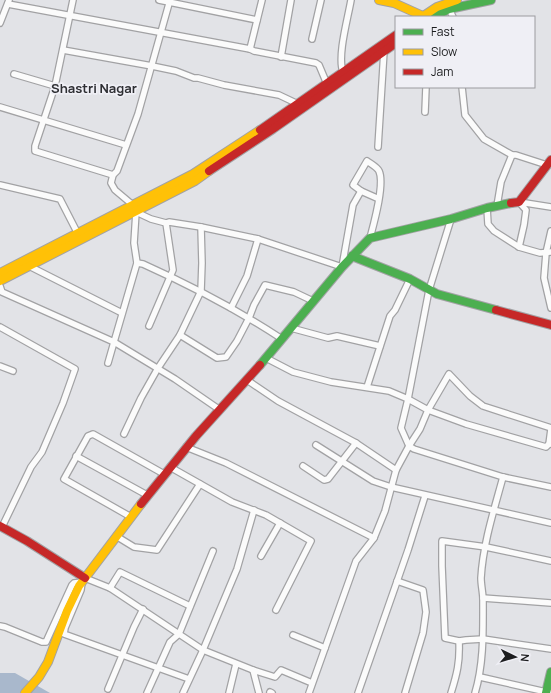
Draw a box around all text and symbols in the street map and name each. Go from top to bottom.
legend [395,16,535,88]
text: Fast [431,23,455,40]
text: Slow [431,43,457,60]
text: Jam [431,63,453,80]
district label: Shastri Nagar [51,79,137,97]
north arrow [495,637,535,677]
text: N [518,653,533,663]

